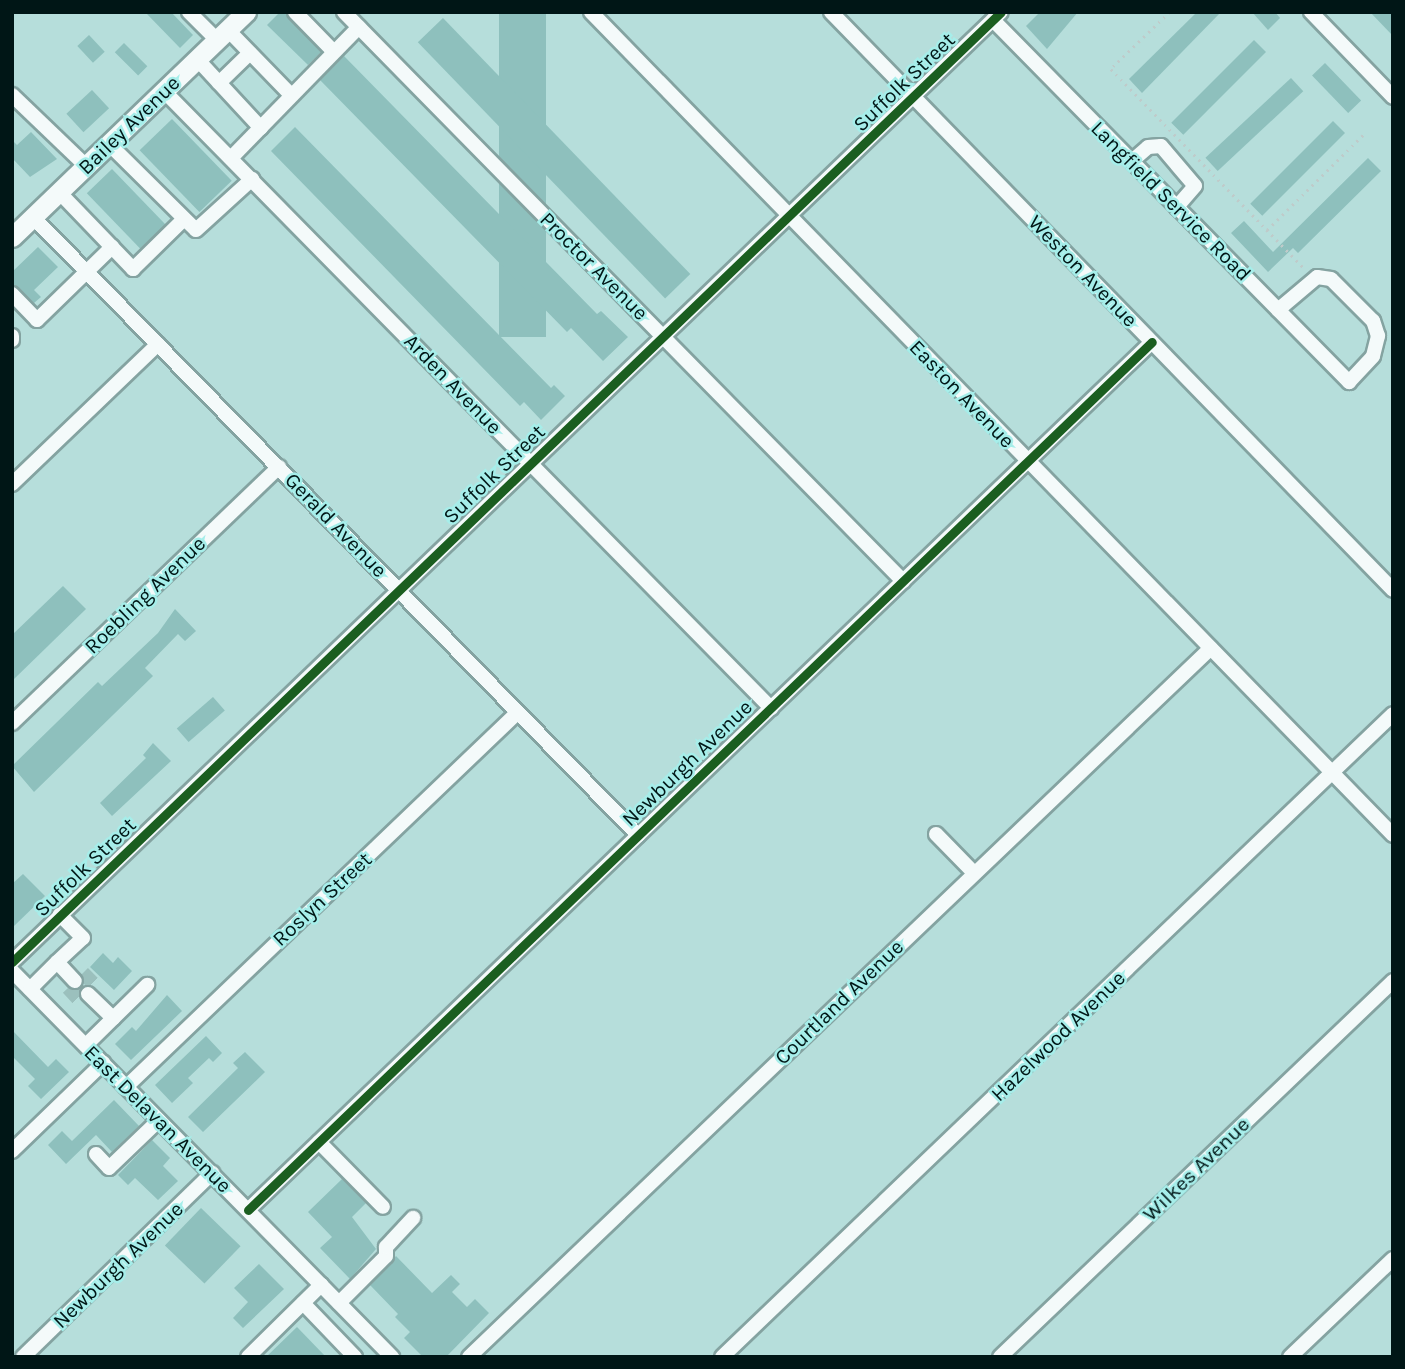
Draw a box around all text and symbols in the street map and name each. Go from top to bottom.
street label: Suffolk Street [848,27,960,137]
street label: Bailey Avenue [73,70,185,180]
street label: Langfield Service Road [1086,116,1256,286]
street label: Proctor Avenue [535,207,653,325]
street label: Weston Avenue [1023,210,1143,332]
street label: Arden Avenue [399,329,507,439]
street label: Easton Avenue [904,335,1020,453]
street label: Suffolk Street [438,419,550,529]
street label: Gerald Avenue [280,467,392,583]
street label: Roebling Avenue [79,531,211,659]
street label: Newburgh Avenue [617,694,757,832]
street label: Suffolk Street [29,812,141,922]
street label: Roslyn Street [267,847,377,951]
street label: Courtland Avenue [769,934,909,1070]
street label: Hazelwood Avenue [986,965,1130,1107]
street label: East Delavan Avenue [79,1040,237,1198]
street label: Wilkes Avenue [1137,1112,1255,1226]
street label: Newburgh Avenue [48,1196,188,1334]

